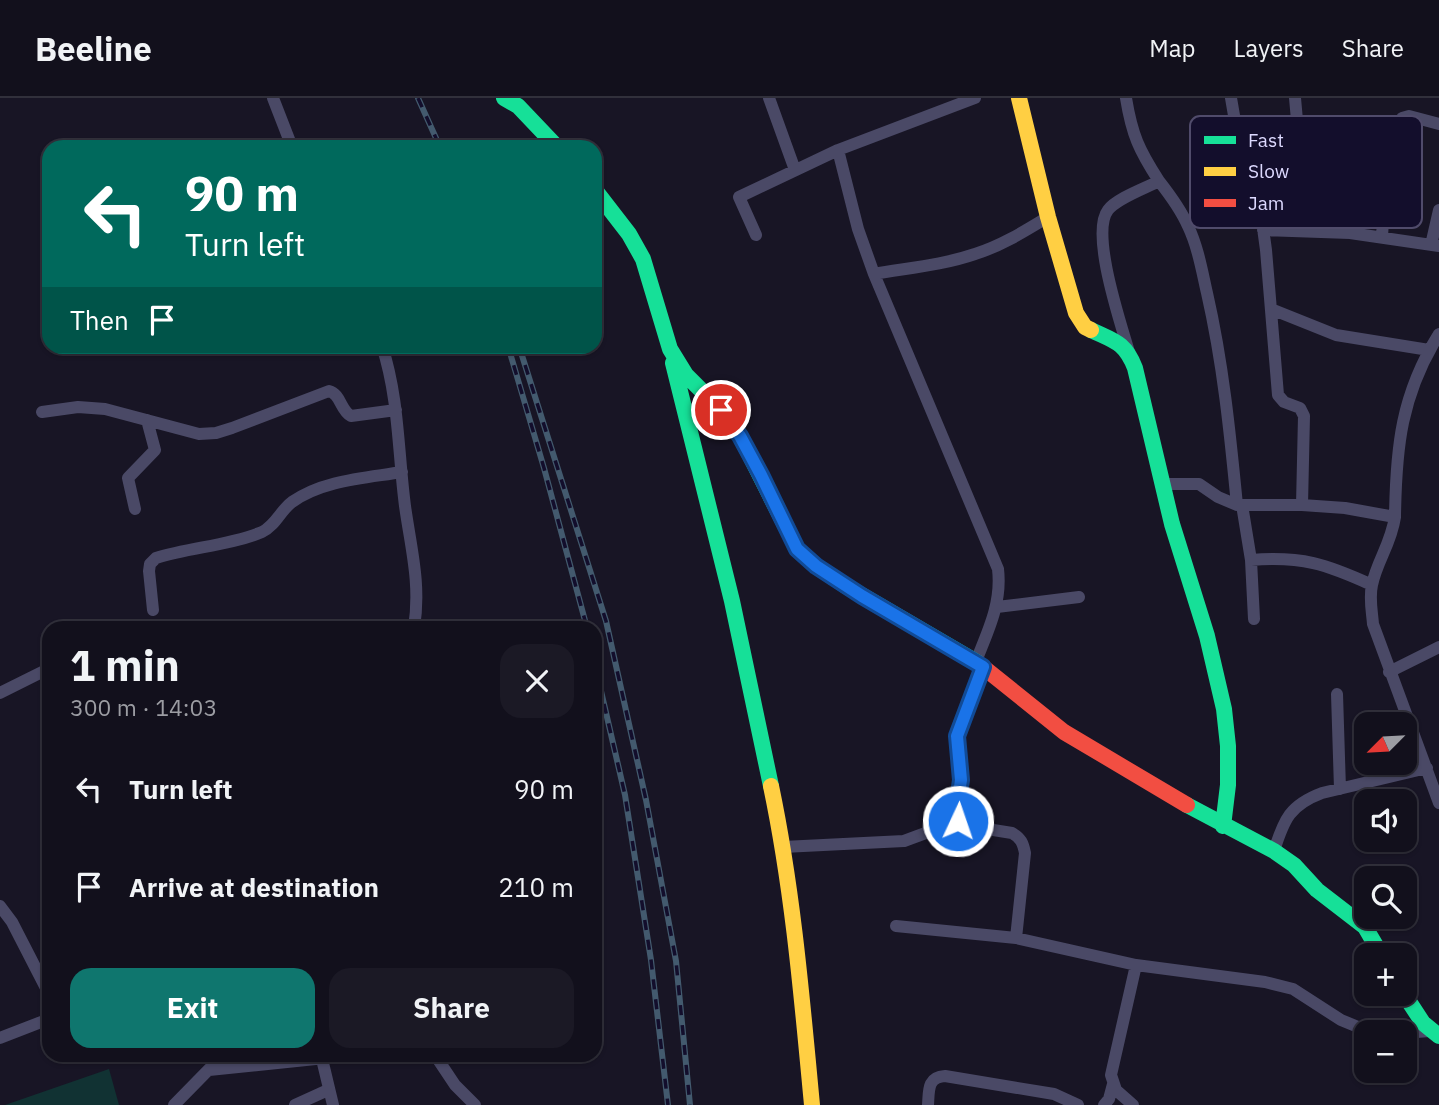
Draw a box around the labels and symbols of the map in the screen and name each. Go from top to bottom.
legend [1190,116,1422,228]
text: Fast [1248,128,1284,152]
text: Slow [1248,159,1289,183]
text: Jam [1248,191,1284,215]
pin [691,380,751,440]
north arrow [1354,712,1418,775]
position arrow [921,784,995,858]

